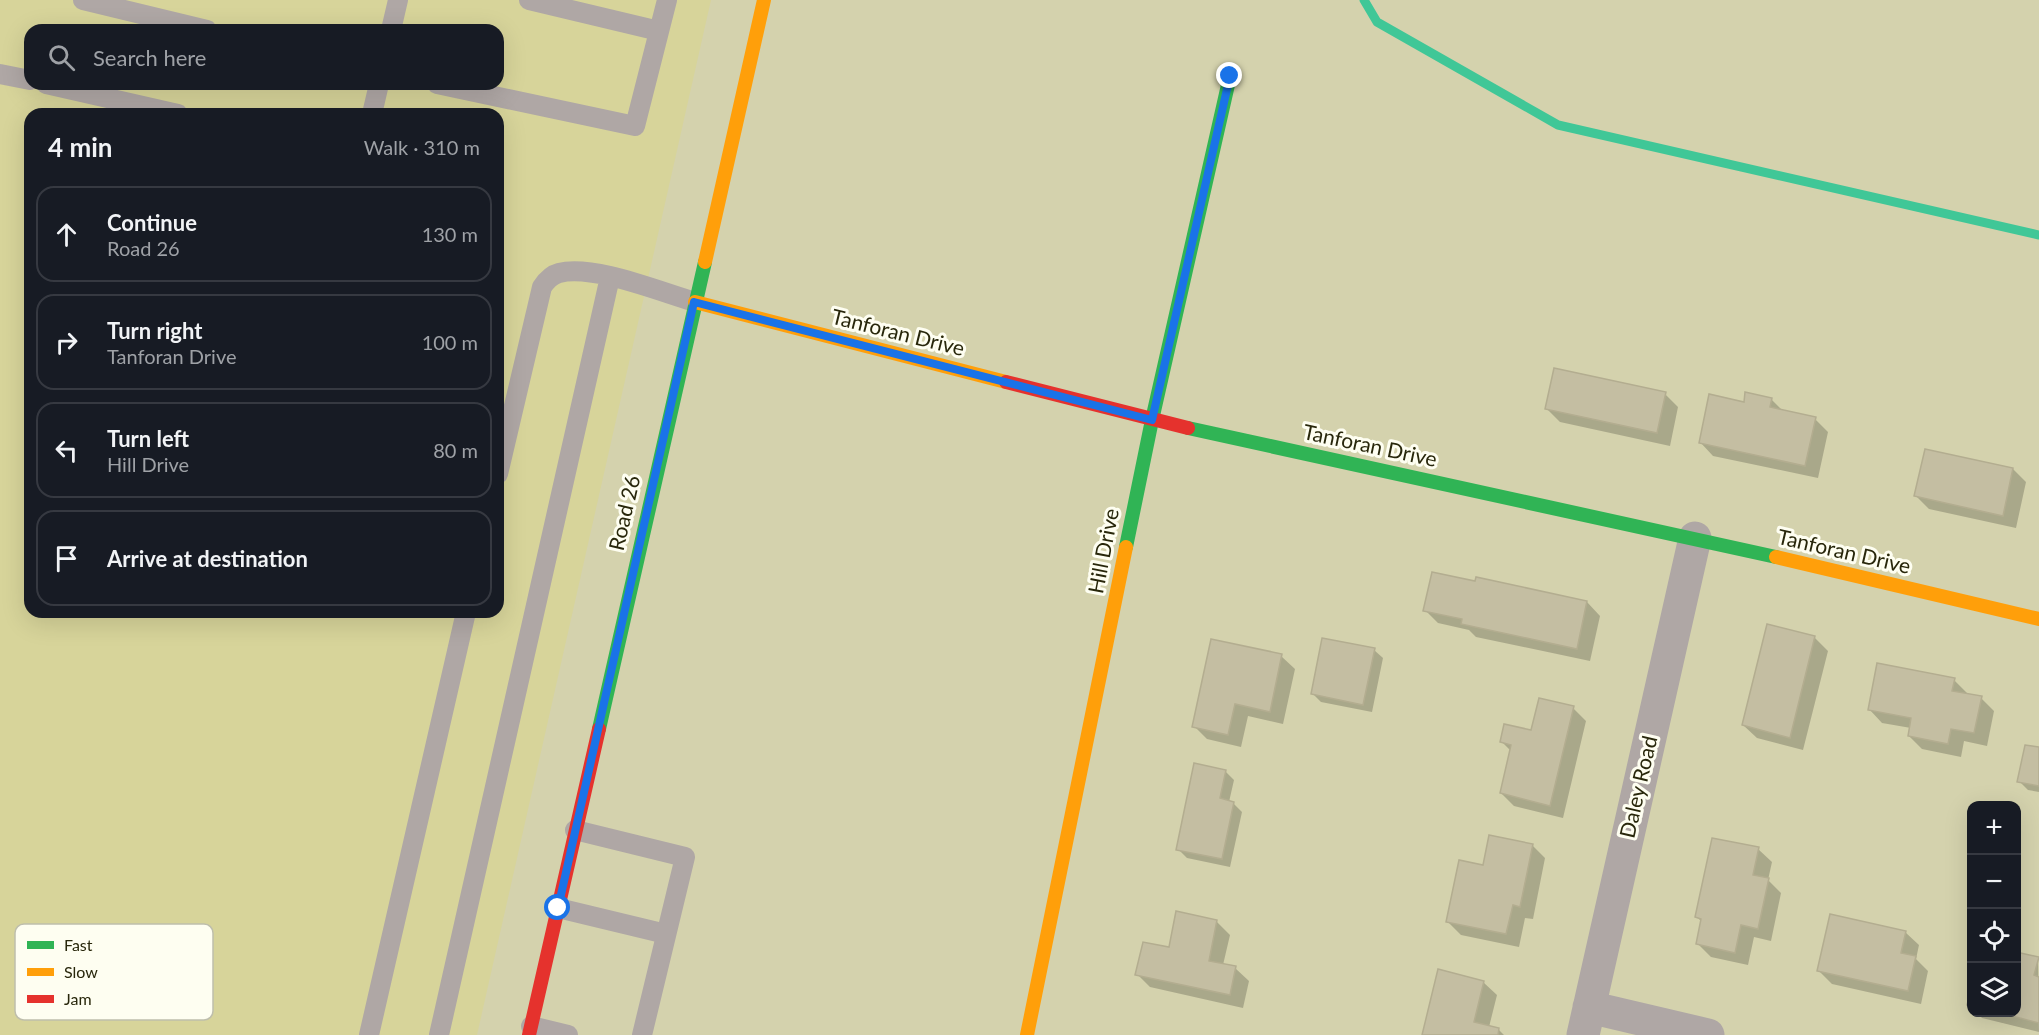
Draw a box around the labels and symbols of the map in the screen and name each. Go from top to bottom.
route end [1216,62,1242,88]
street label: Tanforan Drive [829,303,967,360]
street label: Tanforan Drive [1301,418,1439,471]
street label: Road 26 [603,473,644,553]
street label: Hill Drive [1082,506,1123,595]
street label: Tanforan Drive [1775,523,1913,578]
street label: Daley Road [1614,733,1661,840]
route start [544,894,570,920]
legend [15,924,213,1020]
text: Fast [64,935,93,954]
text: Slow [64,962,98,981]
text: Jam [64,989,92,1008]

